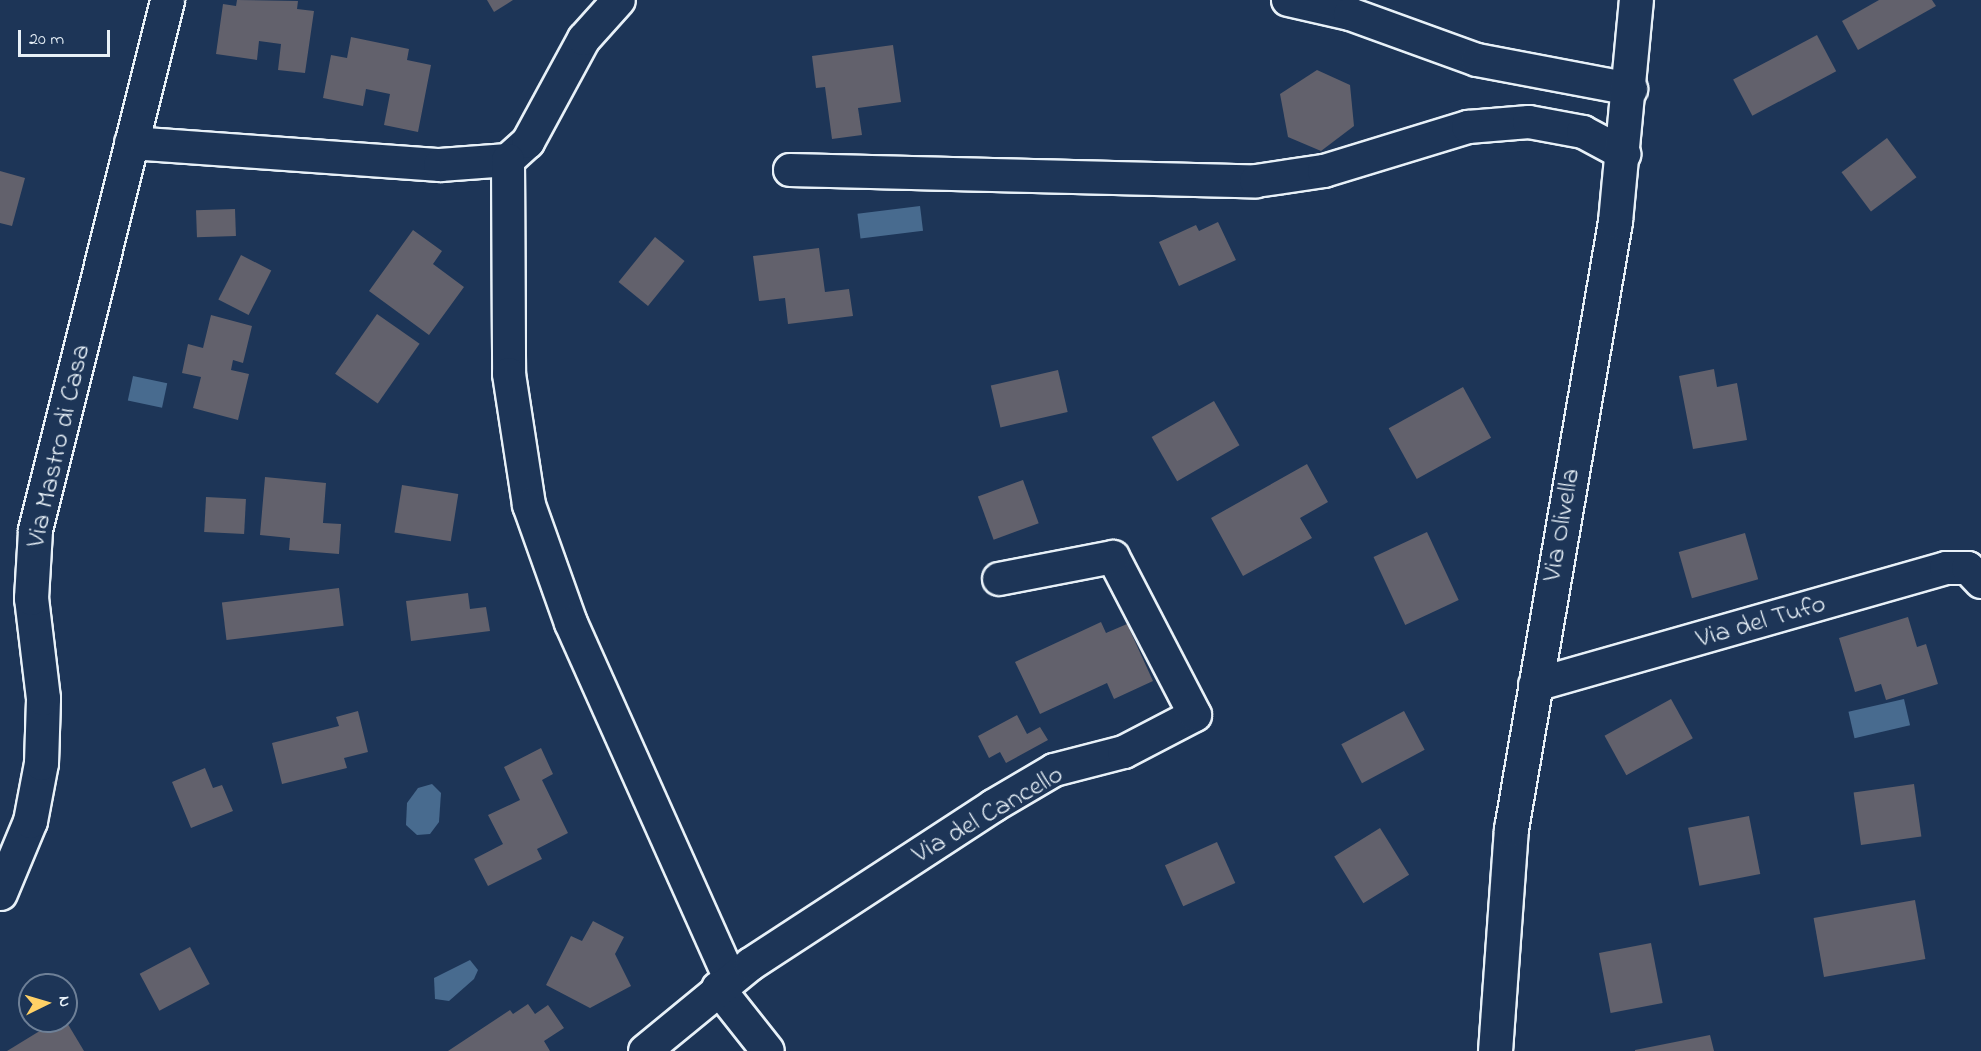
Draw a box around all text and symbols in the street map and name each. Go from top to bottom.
scale bar [21,18,112,56]
text: 20 m [29,27,64,53]
street label: Via Mastro di Casa [20,341,98,551]
street label: Via Olivella [1536,466,1588,584]
street label: Via del Tufo [1693,588,1829,656]
street label: Via del Cancello [907,759,1069,871]
north arrow [18,973,78,1033]
text: N [52,995,76,1008]

